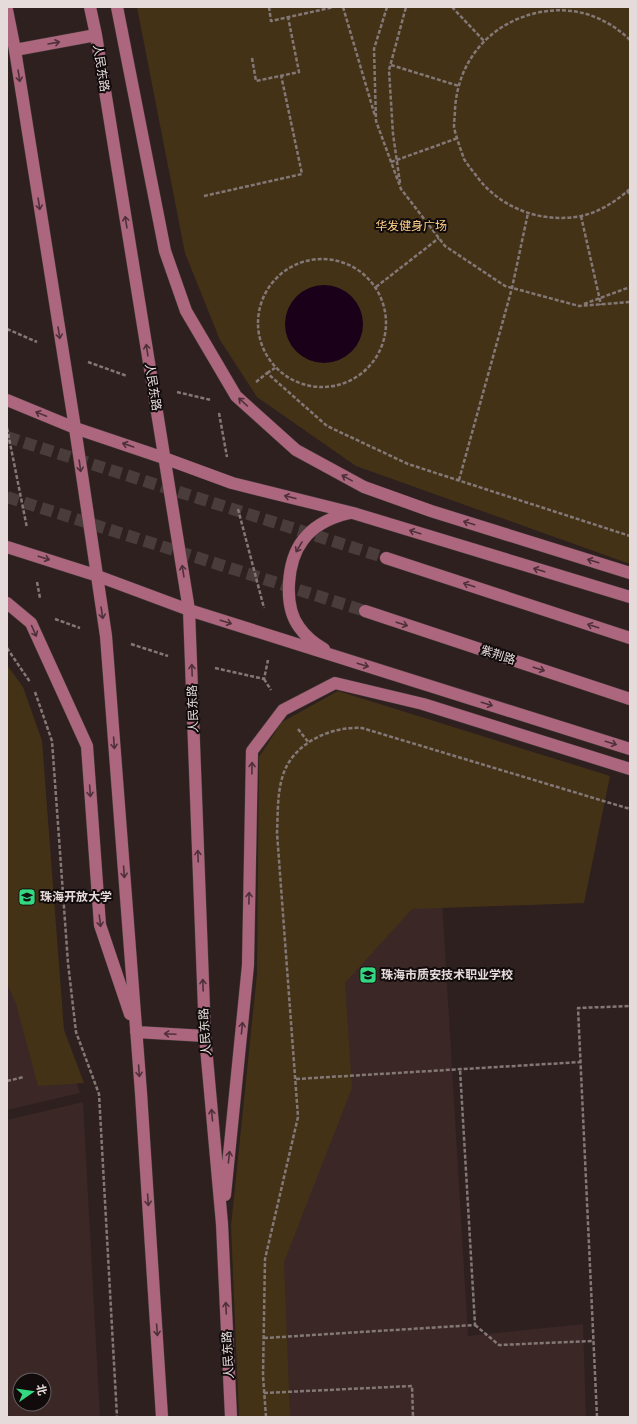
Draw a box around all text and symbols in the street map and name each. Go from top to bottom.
one-way arrow [47,39,60,47]
street label: 人民东路 [90,43,112,93]
one-way arrow [15,69,23,82]
one-way arrow [35,197,43,210]
one-way arrow [122,216,130,229]
park label: 华发健身广场 [375,219,447,233]
one-way arrow [56,326,64,339]
one-way arrow [143,344,151,357]
street label: 人民东路 [142,362,164,412]
one-way arrow [238,397,248,406]
one-way arrow [35,410,47,417]
one-way arrow [122,441,134,449]
one-way arrow [76,459,84,472]
one-way arrow [341,474,353,481]
one-way arrow [283,493,296,501]
one-way arrow [462,519,475,526]
one-way arrow [409,527,421,535]
one-way arrow [294,541,302,553]
one-way arrow [38,555,51,562]
one-way arrow [586,557,599,564]
one-way arrow [179,565,187,578]
one-way arrow [533,566,546,573]
one-way arrow [464,581,476,589]
one-way arrow [98,606,106,619]
one-way arrow [219,619,232,626]
one-way arrow [396,621,409,628]
one-way arrow [587,622,600,629]
one-way arrow [31,624,38,636]
street label: 紫荆路 [479,643,517,667]
one-way arrow [357,662,370,669]
one-way arrow [188,664,196,677]
one-way arrow [532,666,545,673]
street label: 人民东路 [185,685,201,733]
one-way arrow [481,701,494,708]
one-way arrow [110,736,117,749]
one-way arrow [605,740,618,747]
one-way arrow [248,762,256,775]
one-way arrow [86,784,94,797]
one-way arrow [195,850,202,863]
one-way arrow [120,865,127,878]
school or university icon: 珠海开放大学 [17,887,37,907]
place label: 珠海开放大学 [40,890,112,904]
one-way arrow [245,892,253,905]
one-way arrow [96,914,104,927]
school or university icon: 珠海市质安技术职业学校 [358,965,378,985]
place label: 珠海市质安技术职业学校 [381,968,513,982]
one-way arrow [199,979,207,992]
street label: 人民东路 [196,1008,214,1056]
one-way arrow [238,1022,245,1035]
one-way arrow [164,1030,177,1038]
one-way arrow [135,1064,143,1077]
one-way arrow [208,1109,216,1122]
one-way arrow [225,1151,232,1164]
one-way arrow [144,1194,151,1207]
one-way arrow [222,1302,229,1315]
one-way arrow [153,1323,160,1336]
street label: 人民东路 [220,1331,236,1379]
north arrow [12,1372,52,1412]
text: 北 [34,1383,49,1397]

